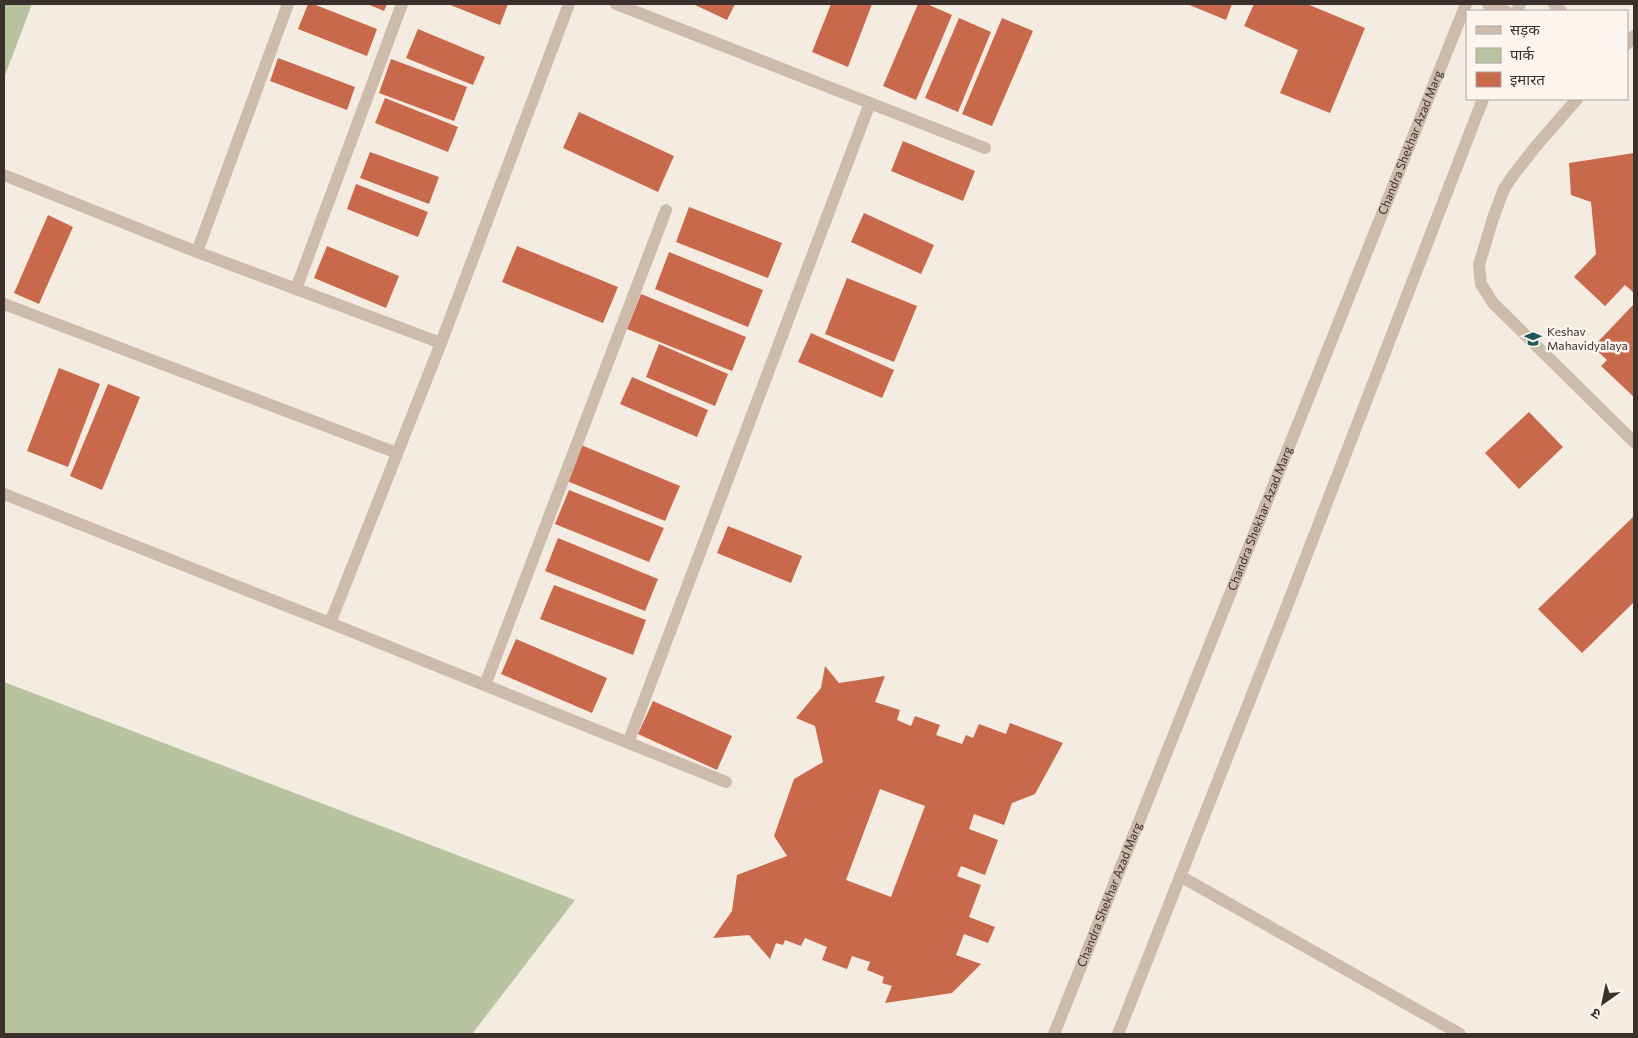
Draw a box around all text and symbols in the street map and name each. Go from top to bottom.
legend [1466,10,1628,100]
text: सड़क [1510,20,1540,38]
text: पार्क [1510,45,1534,63]
street label: Chandra Shekhar Azad Marg [1374,68,1445,217]
text: इमारत [1510,70,1545,88]
place label: Keshav Mahavidyalaya [1547,324,1628,352]
school or university icon: Keshav Mahavidyalaya [1523,329,1543,349]
street label: Chandra Shekhar Azad Marg [1224,444,1295,593]
street label: Chandra Shekhar Azad Marg [1074,820,1144,969]
north arrow [1578,978,1628,1028]
text: उ [1587,1005,1604,1024]

